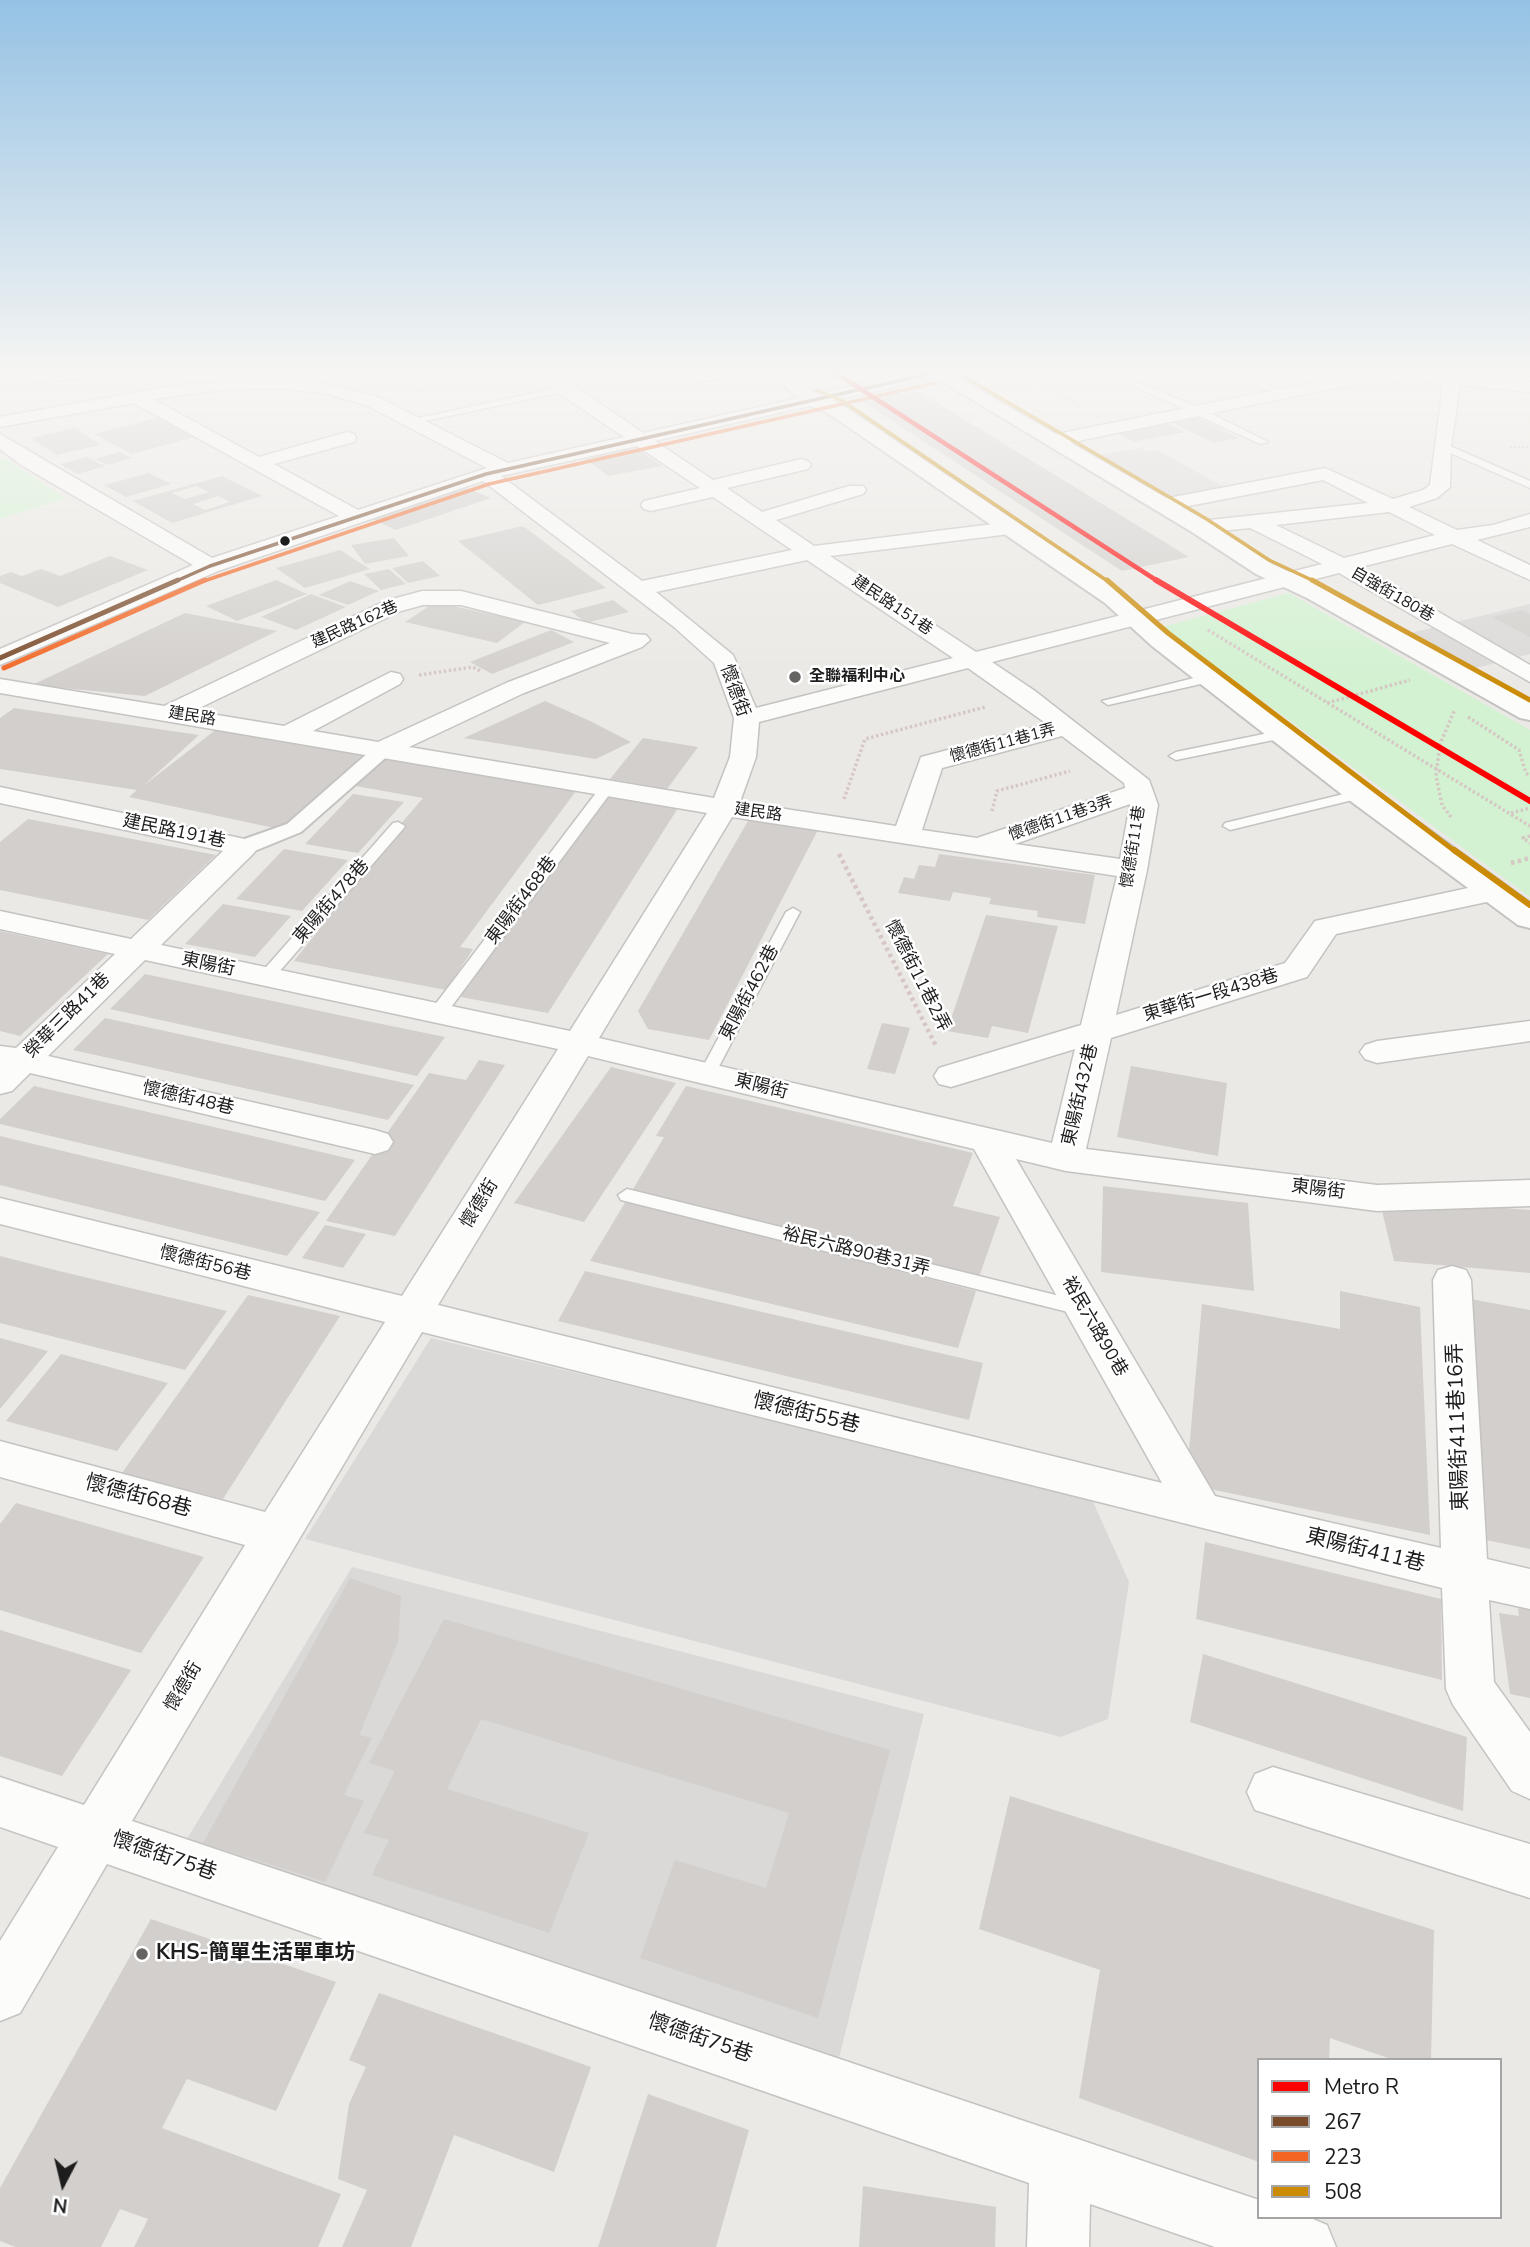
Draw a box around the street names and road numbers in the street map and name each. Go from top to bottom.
street label: 自強街180巷 [1347,563,1437,627]
street label: 建民路151巷 [848,572,936,640]
street label: 建民路162巷 [309,597,401,653]
street label: 懷德街 [715,662,753,720]
street label: 建民路 [167,704,217,730]
street label: 懷德街11巷1弄 [948,721,1058,767]
street label: 懷德街11巷3弄 [1006,792,1116,846]
street label: 建民路 [733,800,783,826]
street label: 懷德街11巷 [1118,804,1150,890]
street label: 建民路191巷 [121,811,227,853]
street label: 東陽街468巷 [482,853,562,949]
street label: 東陽街478巷 [290,856,374,948]
street label: 懷德街11巷2弄 [880,917,954,1035]
street label: 東陽街462巷 [716,942,784,1044]
street label: 東陽街 [179,949,237,981]
street label: 東華街一段438巷 [1141,965,1281,1027]
street label: 榮華三路41巷 [21,969,115,1063]
street label: 東陽街432巷 [1059,1042,1103,1148]
street label: 東陽街 [732,1070,790,1104]
street label: 懷德街48巷 [140,1078,236,1120]
street label: 懷德街 [457,1175,503,1233]
street label: 東陽街 [1290,1176,1346,1204]
street label: 裕民六路90巷31弄 [780,1223,932,1281]
street label: 懷德街56巷 [157,1242,253,1286]
street label: 裕民六路90巷 [1057,1273,1131,1381]
street label: 東陽街411巷16弄 [1443,1343,1475,1511]
street label: 懷德街55巷 [750,1389,862,1439]
street label: 懷德街68巷 [82,1471,194,1523]
street label: 東陽街411巷 [1303,1524,1427,1578]
street label: 懷德街 [161,1658,207,1716]
street label: 懷德街75巷 [108,1827,220,1887]
street label: 懷德街75巷 [644,2009,756,2069]

